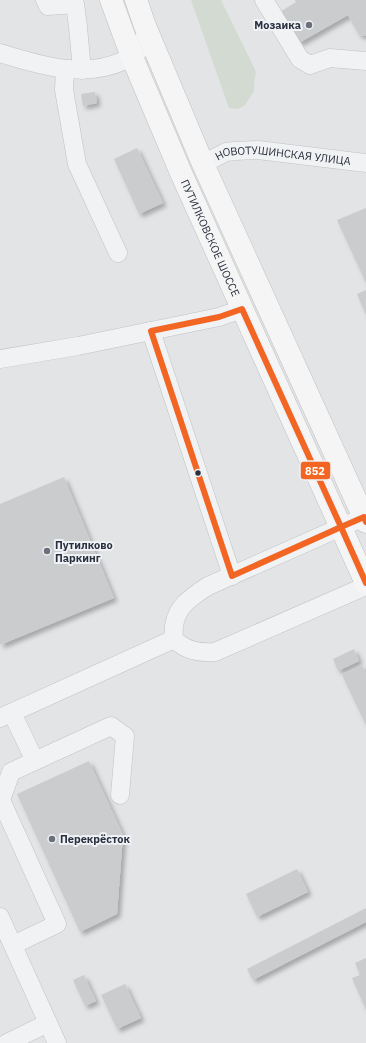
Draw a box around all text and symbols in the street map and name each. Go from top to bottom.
place label: Мозаика [254,18,301,32]
marker: Мозаика [304,20,314,30]
street label: НОВОТУШИНСКАЯ УЛИЦА [213,143,351,168]
street label: ПУТИЛКОВСКОЕ ШОССЕ [178,177,243,299]
line badge: 852 [300,461,331,480]
text: 852 [305,464,325,478]
unlabelled marker [193,468,203,478]
place label: Путилково Паркинг [55,538,113,565]
marker: Путилково Паркинг [42,546,52,556]
place label: Перекрёсток [60,832,131,846]
marker: Перекрёсток [47,834,57,844]

